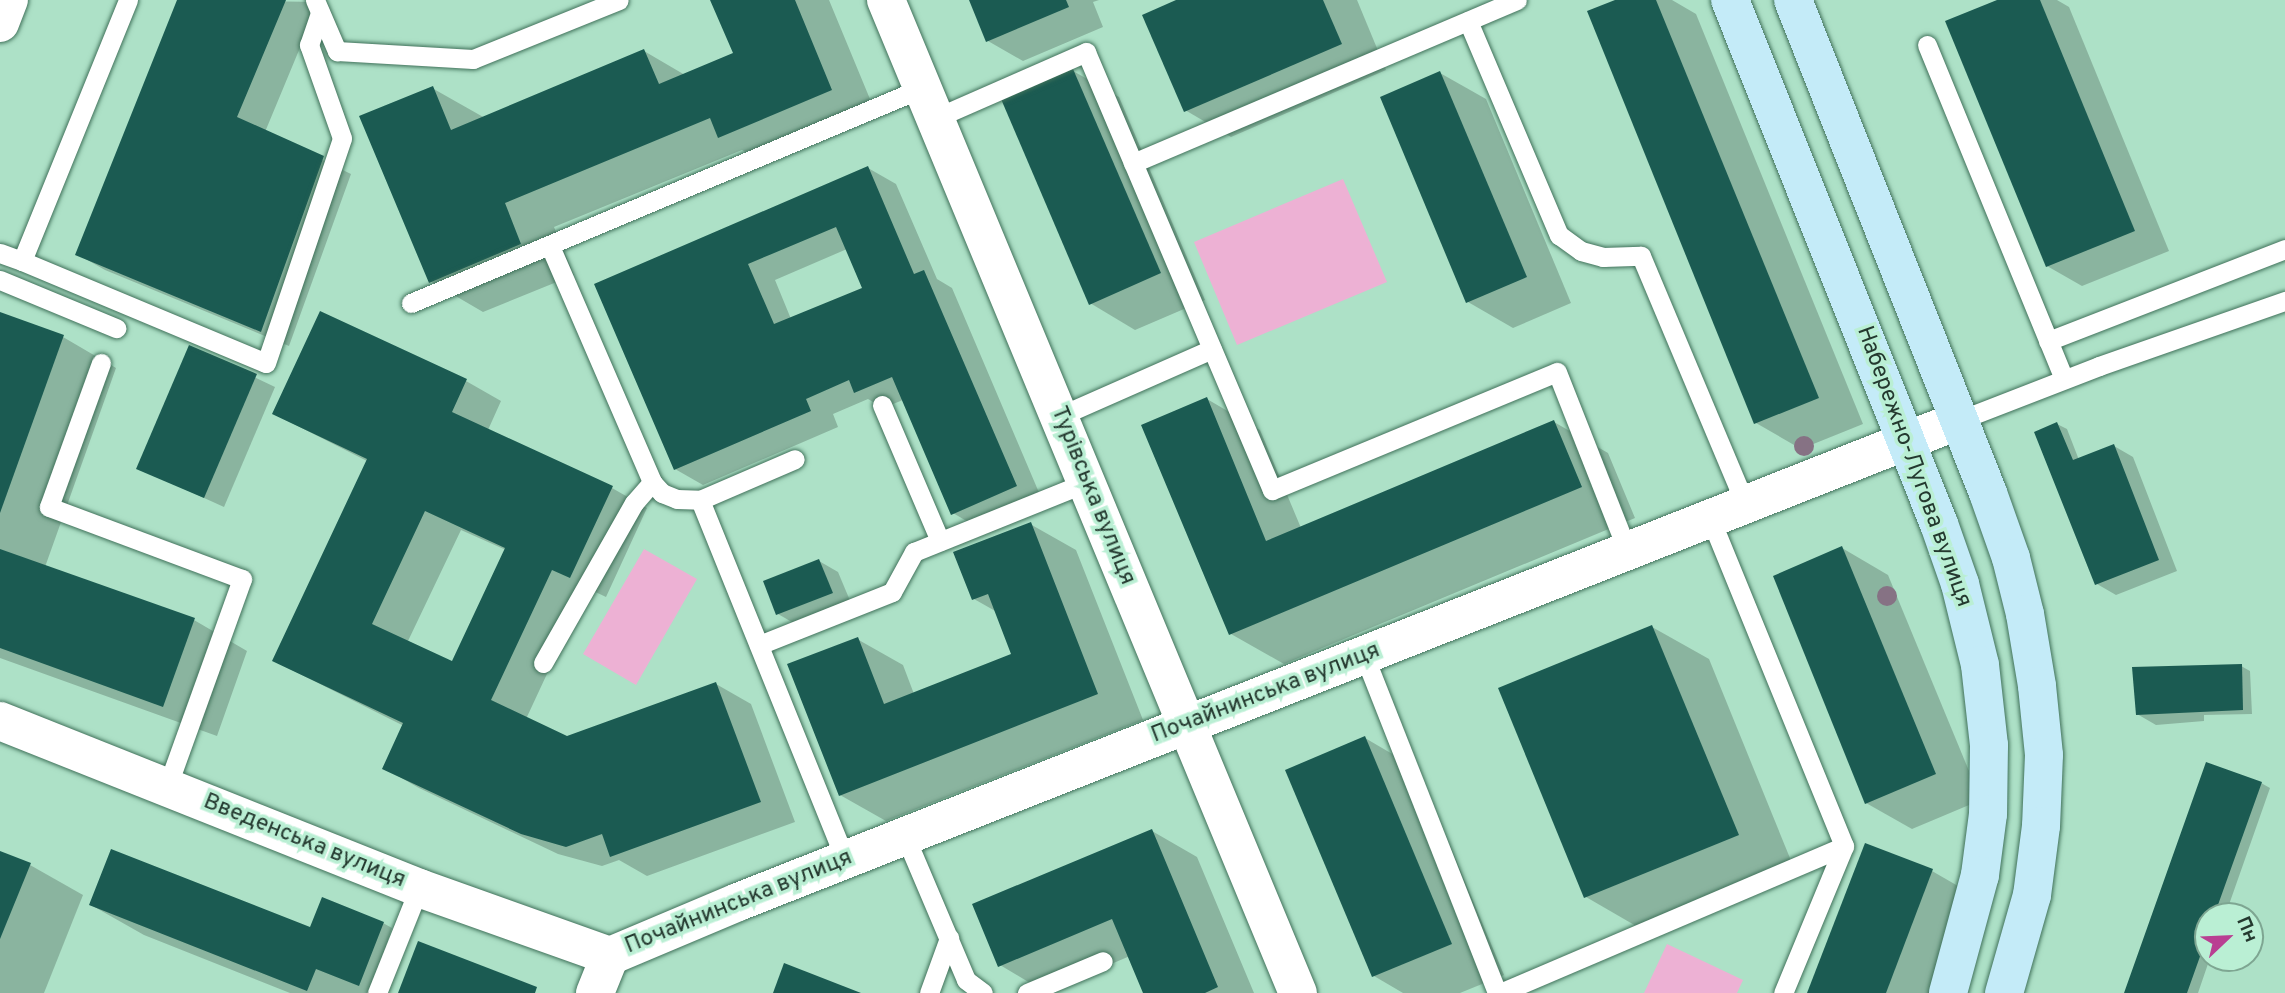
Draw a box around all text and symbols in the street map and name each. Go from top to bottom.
street label: Набережно-Лугова вулиця [1849,323,1977,611]
street label: Турівська вулиця [1044,403,1140,589]
street label: Почайнинська вулиця [1148,638,1384,750]
street label: Введенська вулиця [199,789,409,895]
street label: Почайнинська вулиця [621,845,857,961]
north arrow [2194,902,2264,972]
text: Пн [2230,913,2263,946]

